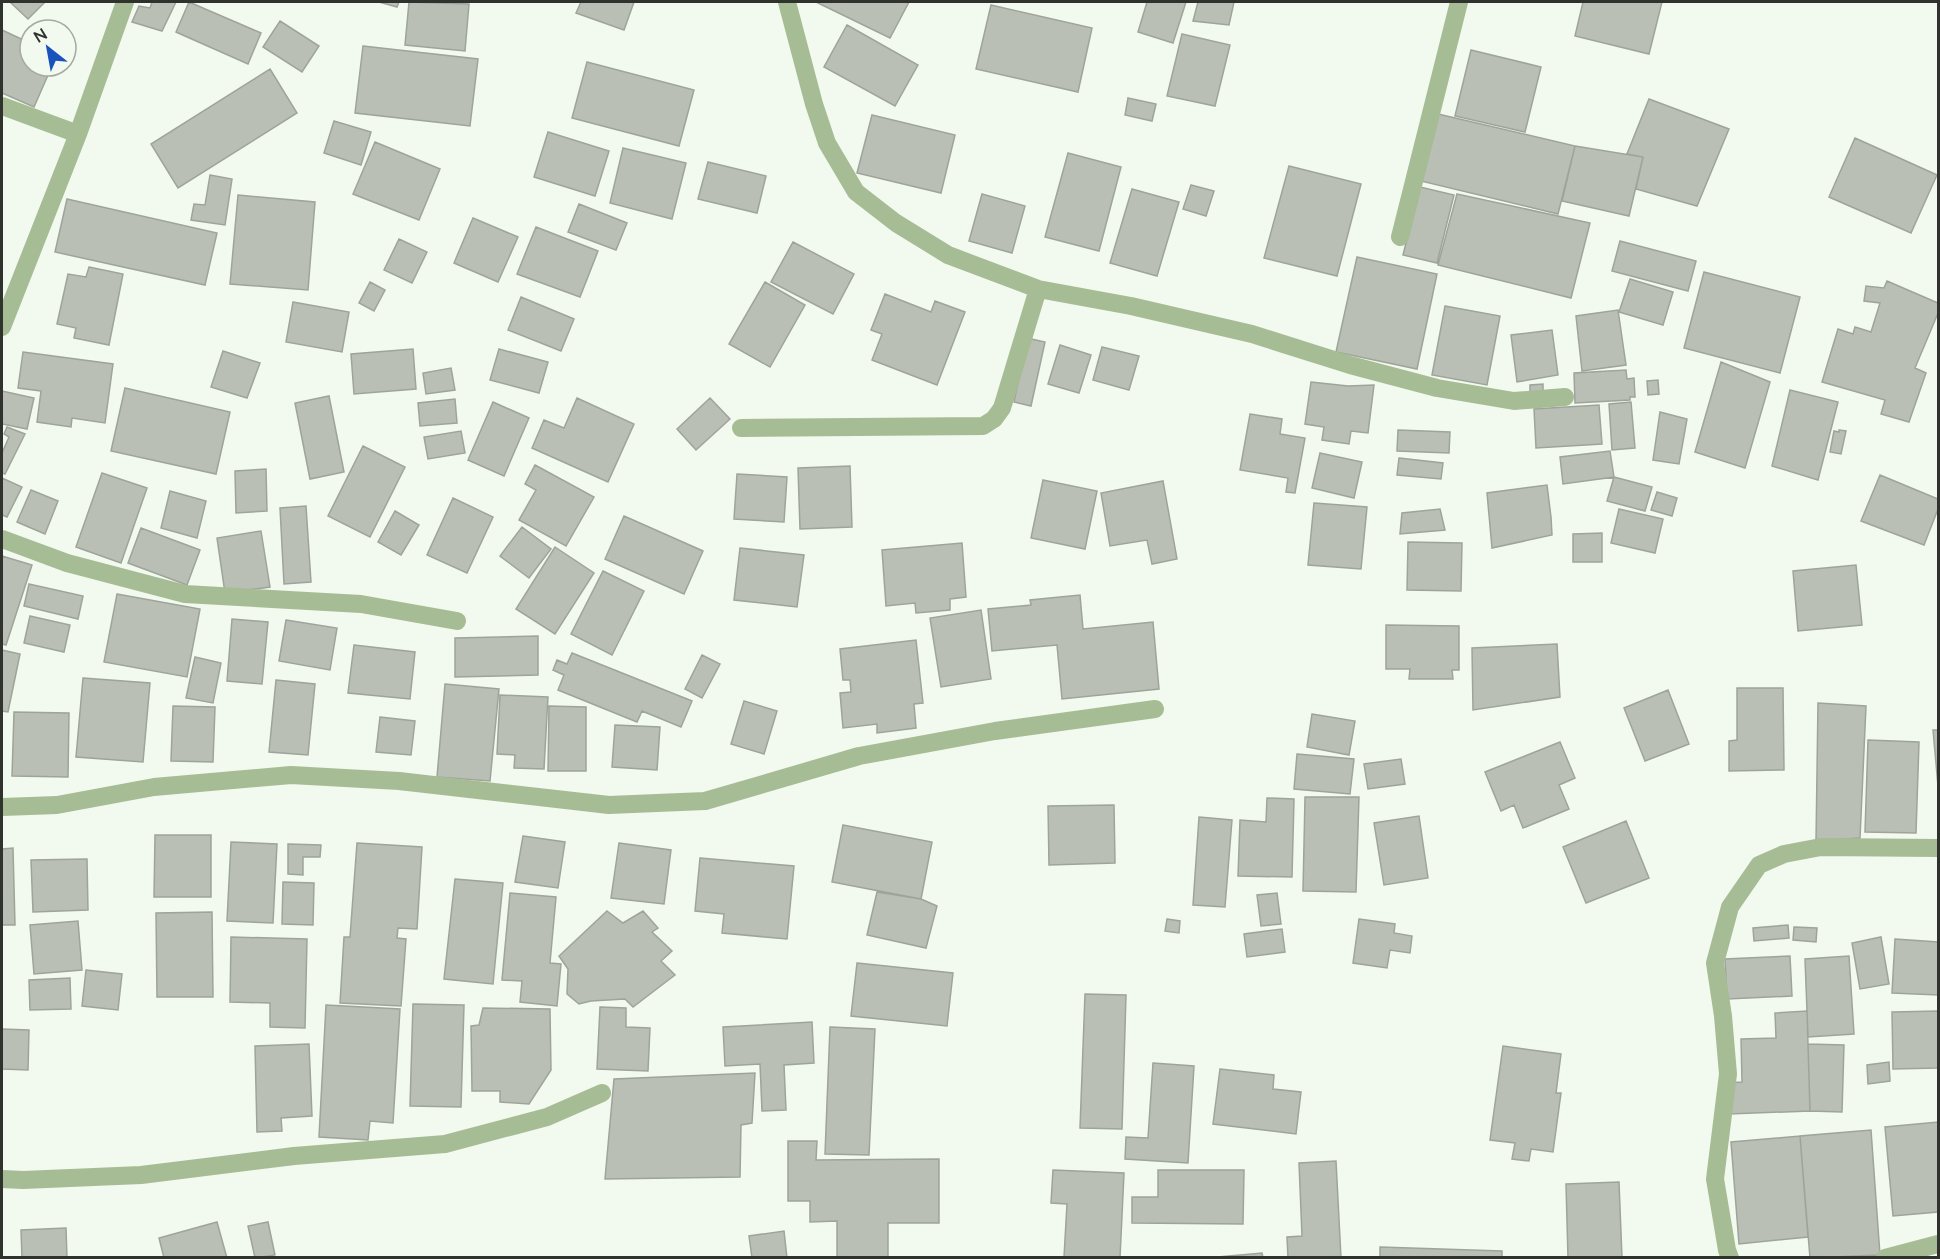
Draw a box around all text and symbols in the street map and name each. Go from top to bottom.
north arrow [18,18,78,78]
text: N [30,23,50,46]

